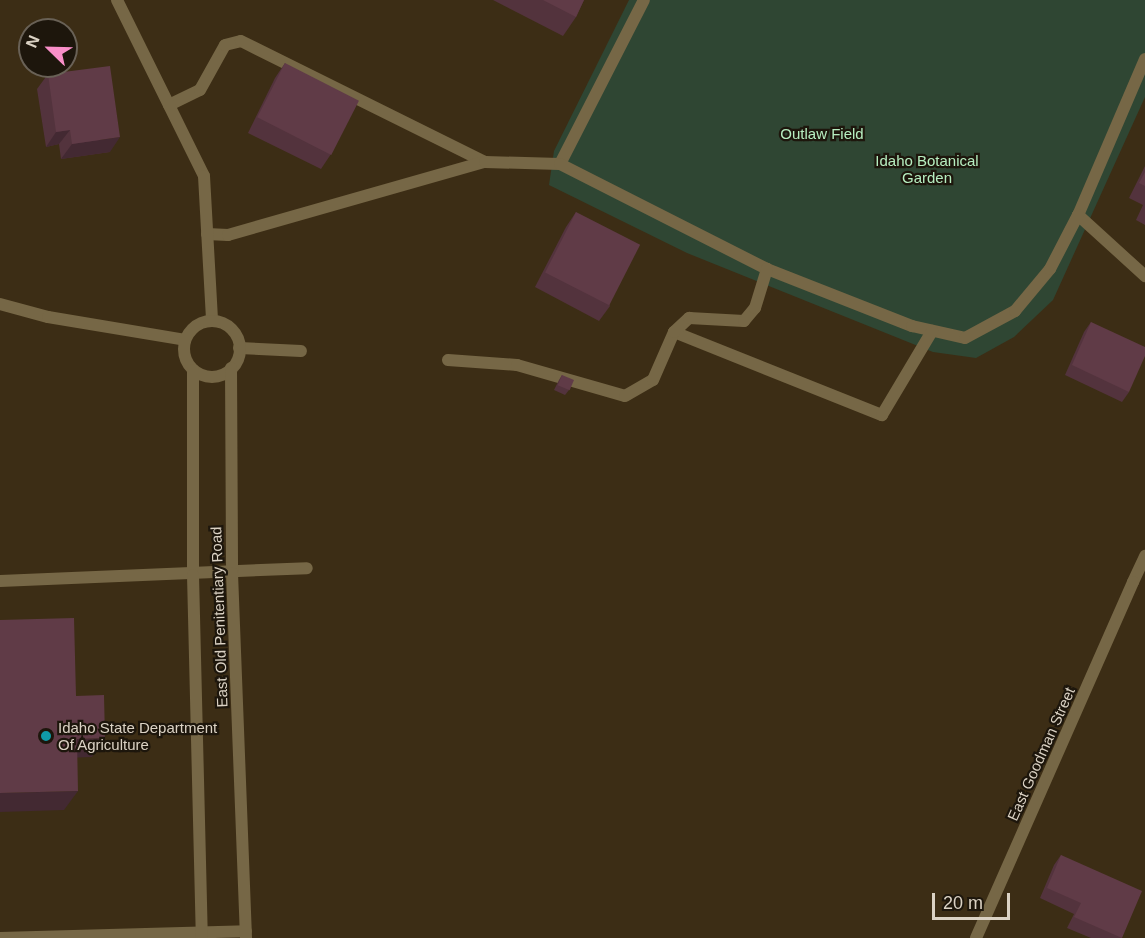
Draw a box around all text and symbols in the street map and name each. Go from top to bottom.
north arrow [18,18,78,78]
text: N [23,33,43,50]
park label: Outlaw Field [780,125,864,143]
park label: Idaho Botanical Garden [875,151,979,186]
street label: East Old Penitentiary Road [207,526,231,708]
street label: East Goodman Street [1003,684,1079,824]
place label: Idaho State Department Of Agriculture [58,718,217,753]
marker: Idaho State Department Of Agriculture [39,729,53,743]
scale bar [935,881,1013,919]
text: 20 m [943,893,983,913]

